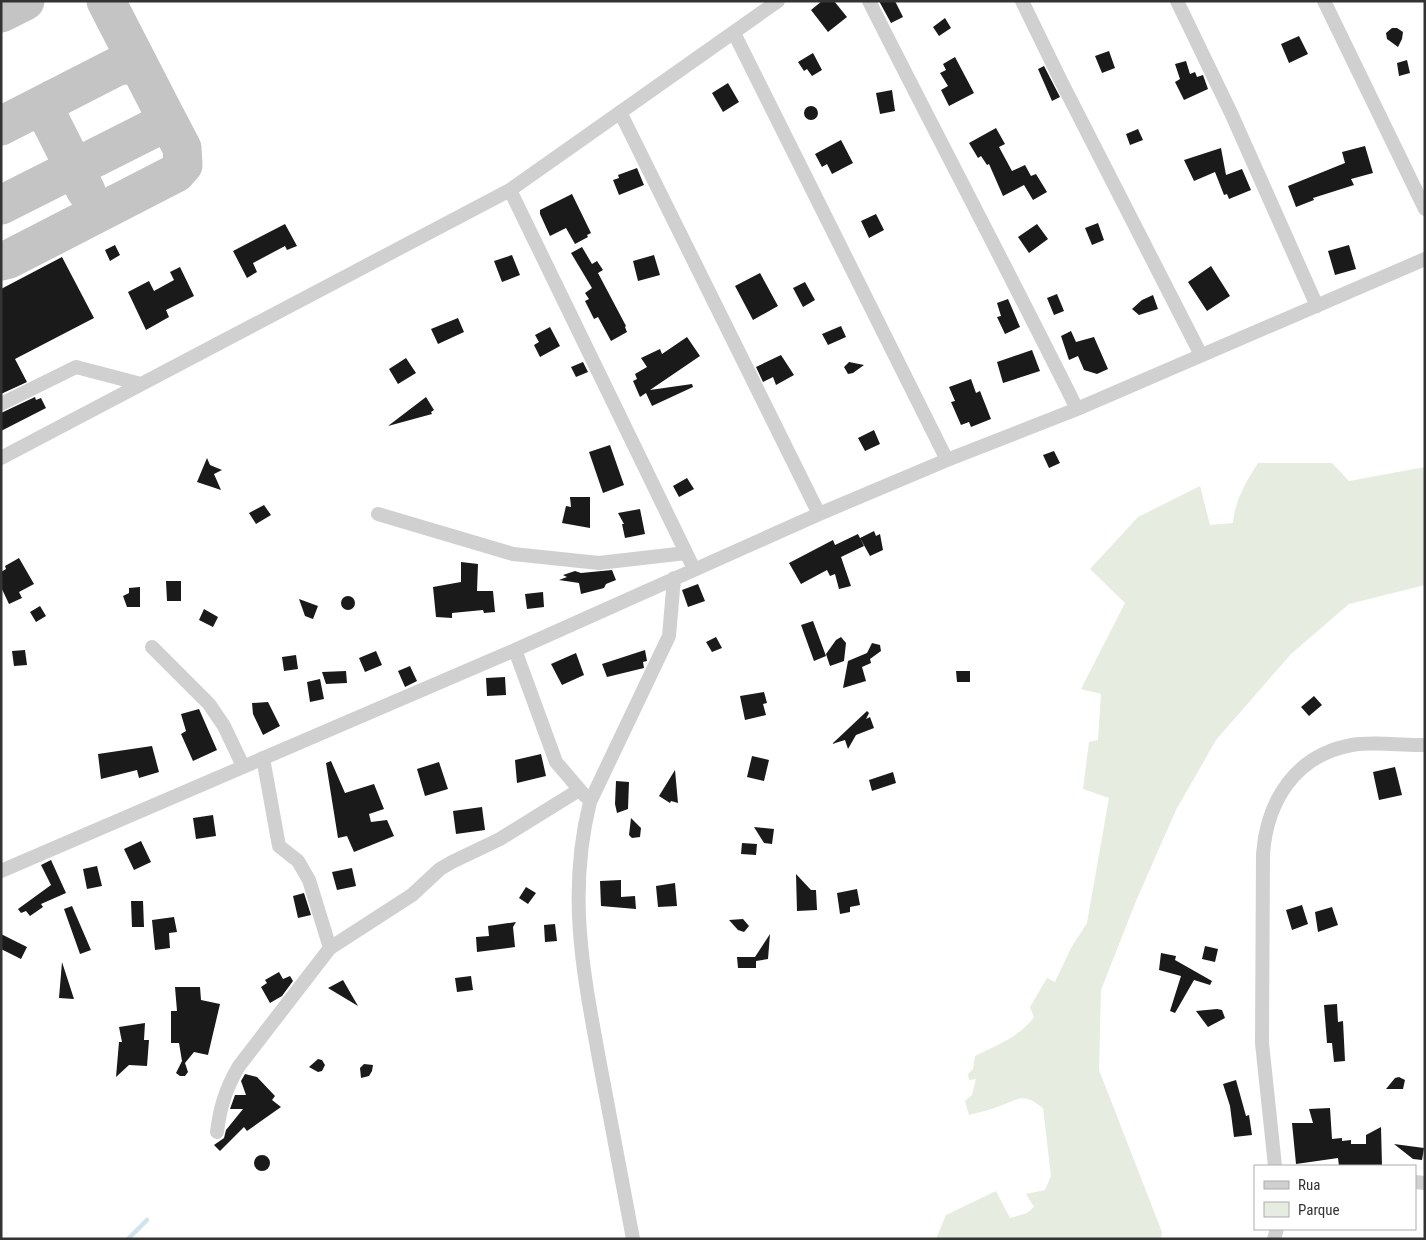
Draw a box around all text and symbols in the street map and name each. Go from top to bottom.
legend [1254,1165,1416,1230]
text: Rua [1298,1176,1320,1194]
text: Parque [1298,1201,1340,1219]

